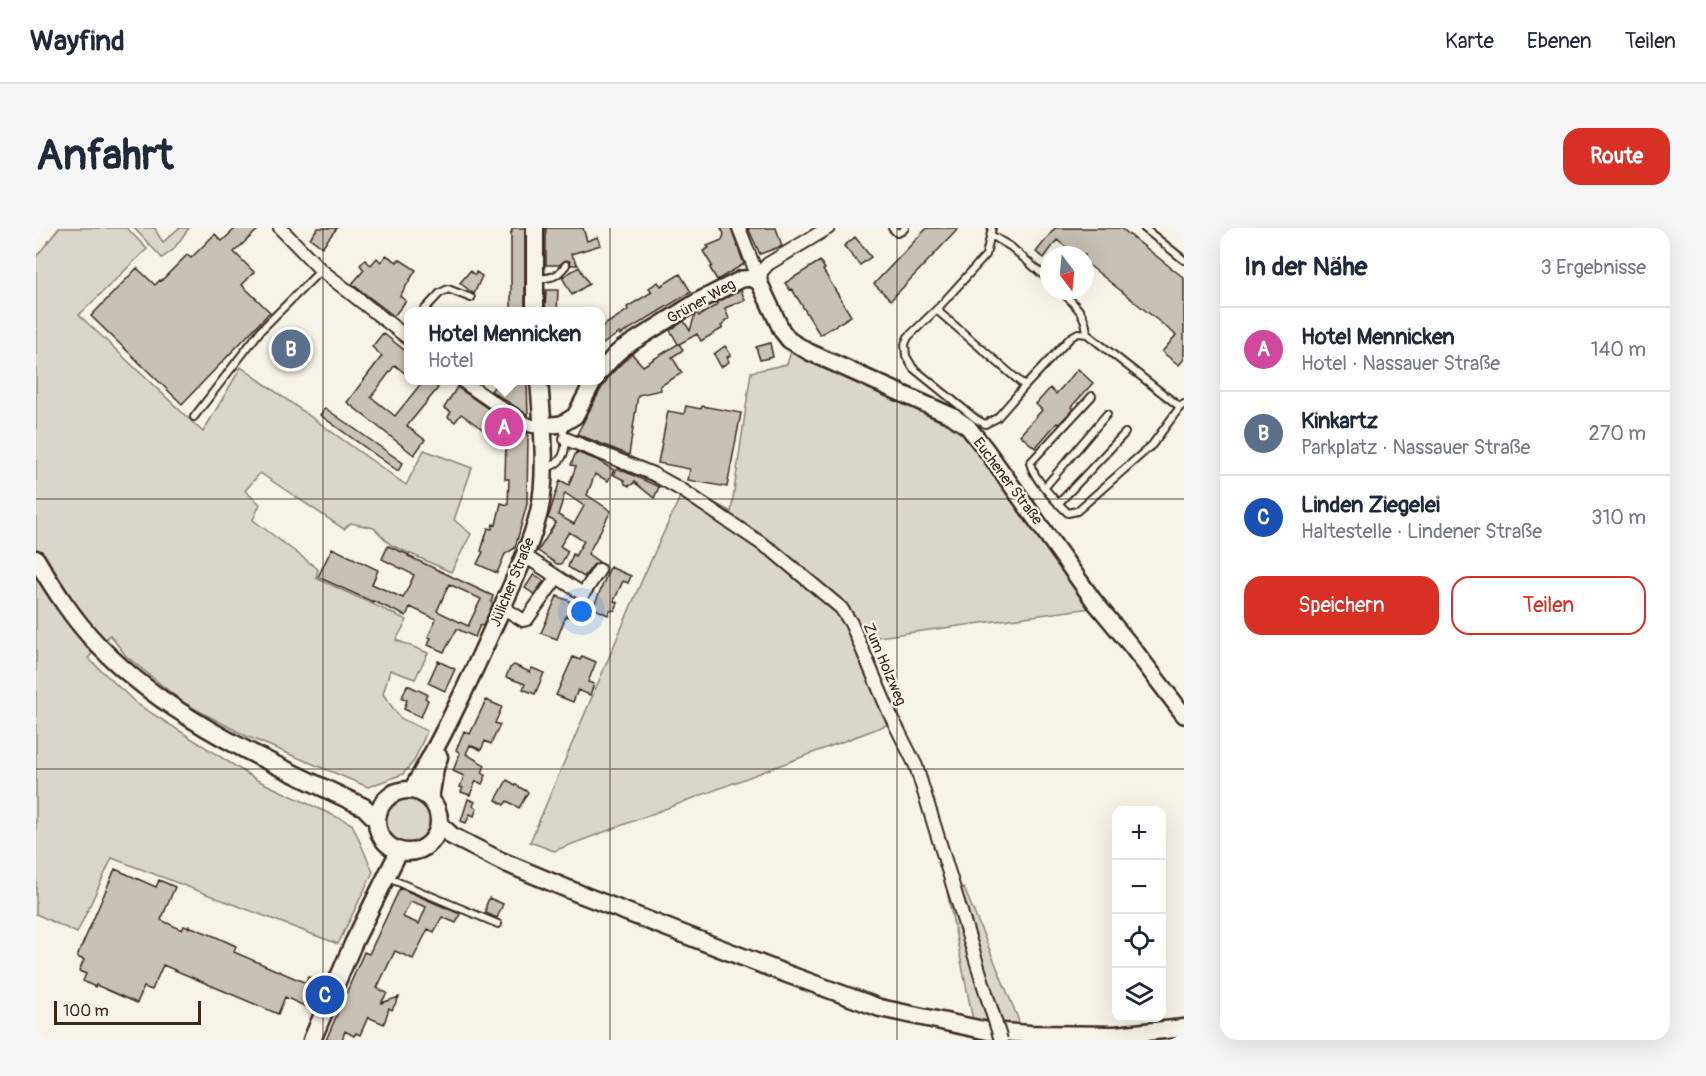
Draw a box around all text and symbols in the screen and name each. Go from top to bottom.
text: Wayfind [30,24,125,59]
text: Karte [1445,28,1494,55]
text: Ebenen [1527,28,1592,55]
text: Teilen [1625,28,1676,55]
button: Route [1563,128,1670,185]
text: Anfahrt [36,130,174,182]
north arrow [1040,246,1094,300]
text: In der Nähe [1244,251,1367,283]
text: 3 Ergebnisse [1541,255,1646,280]
street label: Grüner Weg [664,275,739,328]
popup [404,307,605,385]
text: Hotel Mennicken [428,320,581,348]
text: Hotel Mennicken [1301,323,1455,351]
pin: B [272,326,310,372]
text: A [1257,337,1270,362]
text: 140 m [1591,337,1646,362]
text: Hotel [428,348,474,373]
text: Hotel · Nassauer Straße [1301,351,1500,376]
pin: A [484,404,524,450]
text: Kinkartz [1301,407,1378,435]
text: B [1258,421,1269,446]
text: 270 m [1588,421,1646,446]
street label: Euchener Straße [969,434,1047,529]
text: Parkplatz · Nassauer Straße [1301,435,1530,460]
text: Linden Ziegelei [1301,491,1440,519]
text: C [1257,505,1270,530]
text: 310 m [1591,505,1646,530]
text: Haltestelle · Lindener Straße [1301,519,1542,544]
street label: Jülicher Straße [486,534,539,630]
button: Speichern [1244,576,1439,635]
button: Teilen [1451,576,1646,635]
your location [567,597,596,626]
street label: Zum Holzweg [859,620,910,708]
map controls [1112,806,1166,1022]
button: + [1112,806,1166,860]
button: − [1112,860,1166,914]
button: locate [1112,914,1166,968]
button: layers [1112,968,1166,1022]
pin: C [306,972,344,1017]
scale bar [54,998,201,1026]
text: 100 m [63,1001,109,1021]

